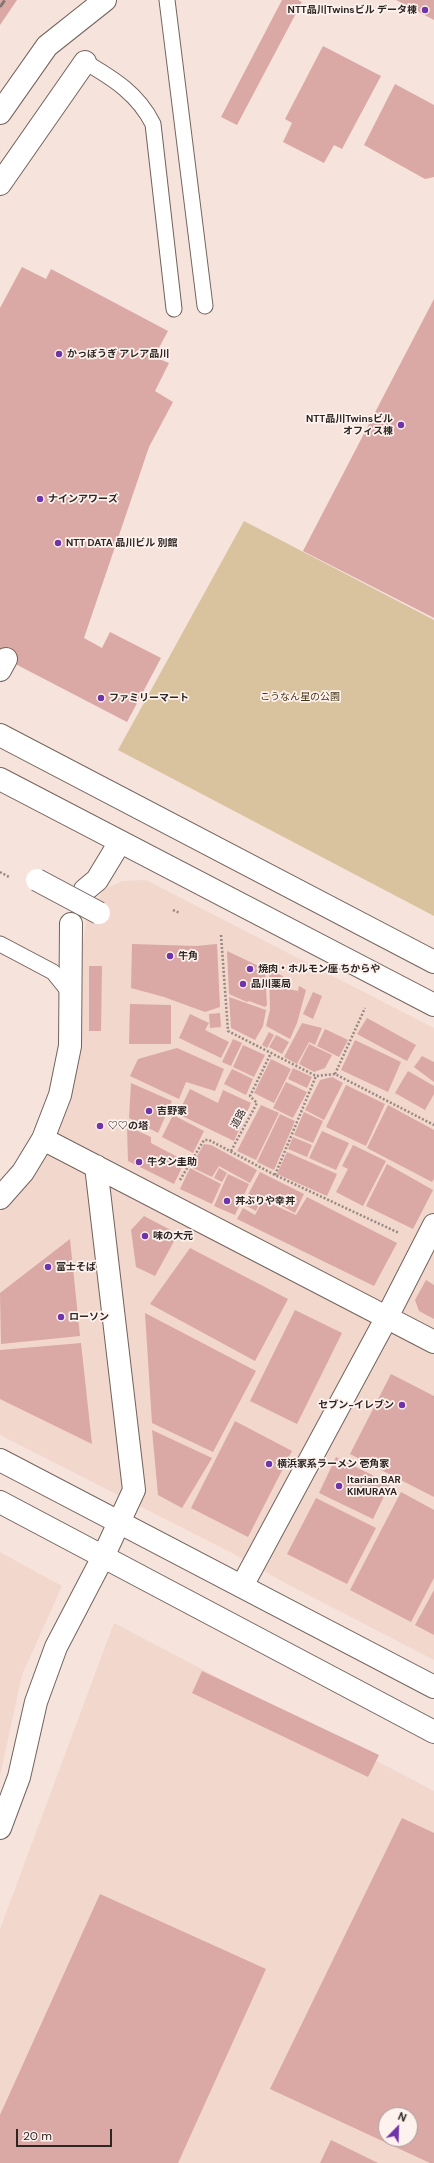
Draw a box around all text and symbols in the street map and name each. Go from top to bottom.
place label: NTT品川Twinsビル データ棟 [288,4,417,16]
marker: NTT品川Twinsビル データ棟 [420,5,430,15]
place label: かっぽうぎ アレア品川 [67,348,169,360]
marker: かっぽうぎ アレア品川 [54,349,64,359]
place label: NTT品川Twinsビル オフィス棟 [306,413,393,436]
marker: NTT品川Twinsビル オフィス棟 [396,420,406,430]
place label: ナインアワーズ [48,493,118,505]
marker: ナインアワーズ [35,494,45,504]
place label: NTT DATA 品川ビル 別館 [66,537,178,549]
marker: NTT DATA 品川ビル 別館 [53,538,63,548]
park label: こうなん星の公園 [260,691,340,703]
place label: ファミリーマート [109,692,189,704]
marker: ファミリーマート [96,693,106,703]
place label: 牛角 [178,950,198,962]
marker: 牛角 [165,951,175,961]
place label: 焼肉・ホルモン座 ちからや [258,963,380,975]
marker: 焼肉・ホルモン座 ちからや [245,964,255,974]
place label: 品川薬局 [251,978,291,990]
marker: 品川薬局 [238,979,248,989]
place label: 吉野家 [157,1105,187,1117]
marker: 吉野家 [144,1106,154,1116]
street label: 道路 [229,1107,249,1131]
place label: ♡♡の塔 [108,1120,148,1132]
marker: ♡♡の塔 [95,1121,105,1131]
place label: 牛タン圭助 [147,1156,197,1168]
marker: 牛タン圭助 [134,1157,144,1167]
place label: 丼ぶりや幸丼 [235,1195,295,1207]
marker: 丼ぶりや幸丼 [222,1196,232,1206]
place label: 味の大元 [153,1230,193,1242]
marker: 味の大元 [140,1231,150,1241]
place label: 富士そば [56,1261,96,1273]
marker: 富士そば [43,1262,53,1272]
place label: ローソン [69,1311,109,1323]
marker: ローソン [56,1312,66,1322]
place label: セブン-イレブン [318,1399,394,1411]
marker: セブン-イレブン [397,1400,407,1410]
place label: 横浜家系ラーメン 壱角家 [277,1458,389,1470]
marker: 横浜家系ラーメン 壱角家 [264,1459,274,1469]
place label: Itarian BAR KIMURAYA [347,1474,401,1498]
marker: Itarian BAR KIMURAYA [334,1481,344,1491]
north arrow [378,2107,418,2147]
text: N [396,2109,409,2125]
scale bar [18,2121,114,2147]
text: 20 m [23,2128,52,2144]

